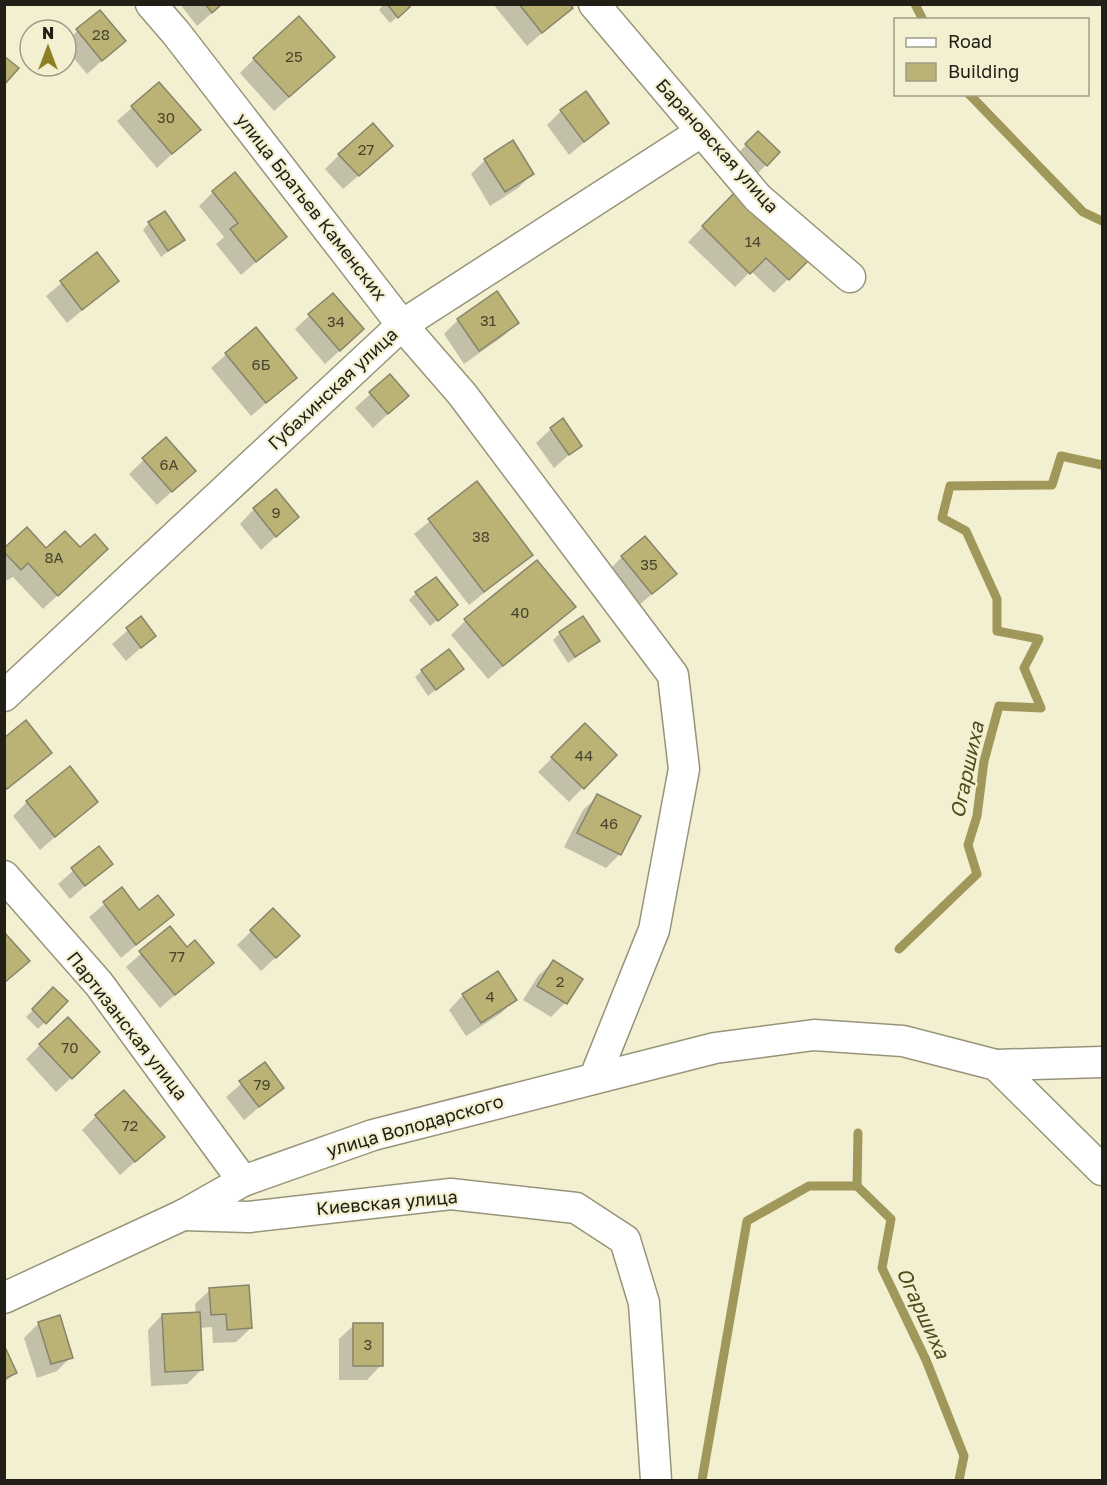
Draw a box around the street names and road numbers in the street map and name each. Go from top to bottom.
street label: Барановская улица [652,74,784,217]
street label: улица Братьев Каменских [232,108,392,305]
street label: Губахинская улица [263,323,402,454]
street label: Партизанская улица [63,947,193,1104]
street label: улица Володарского [324,1089,506,1161]
street label: Киевская улица [315,1185,459,1219]

